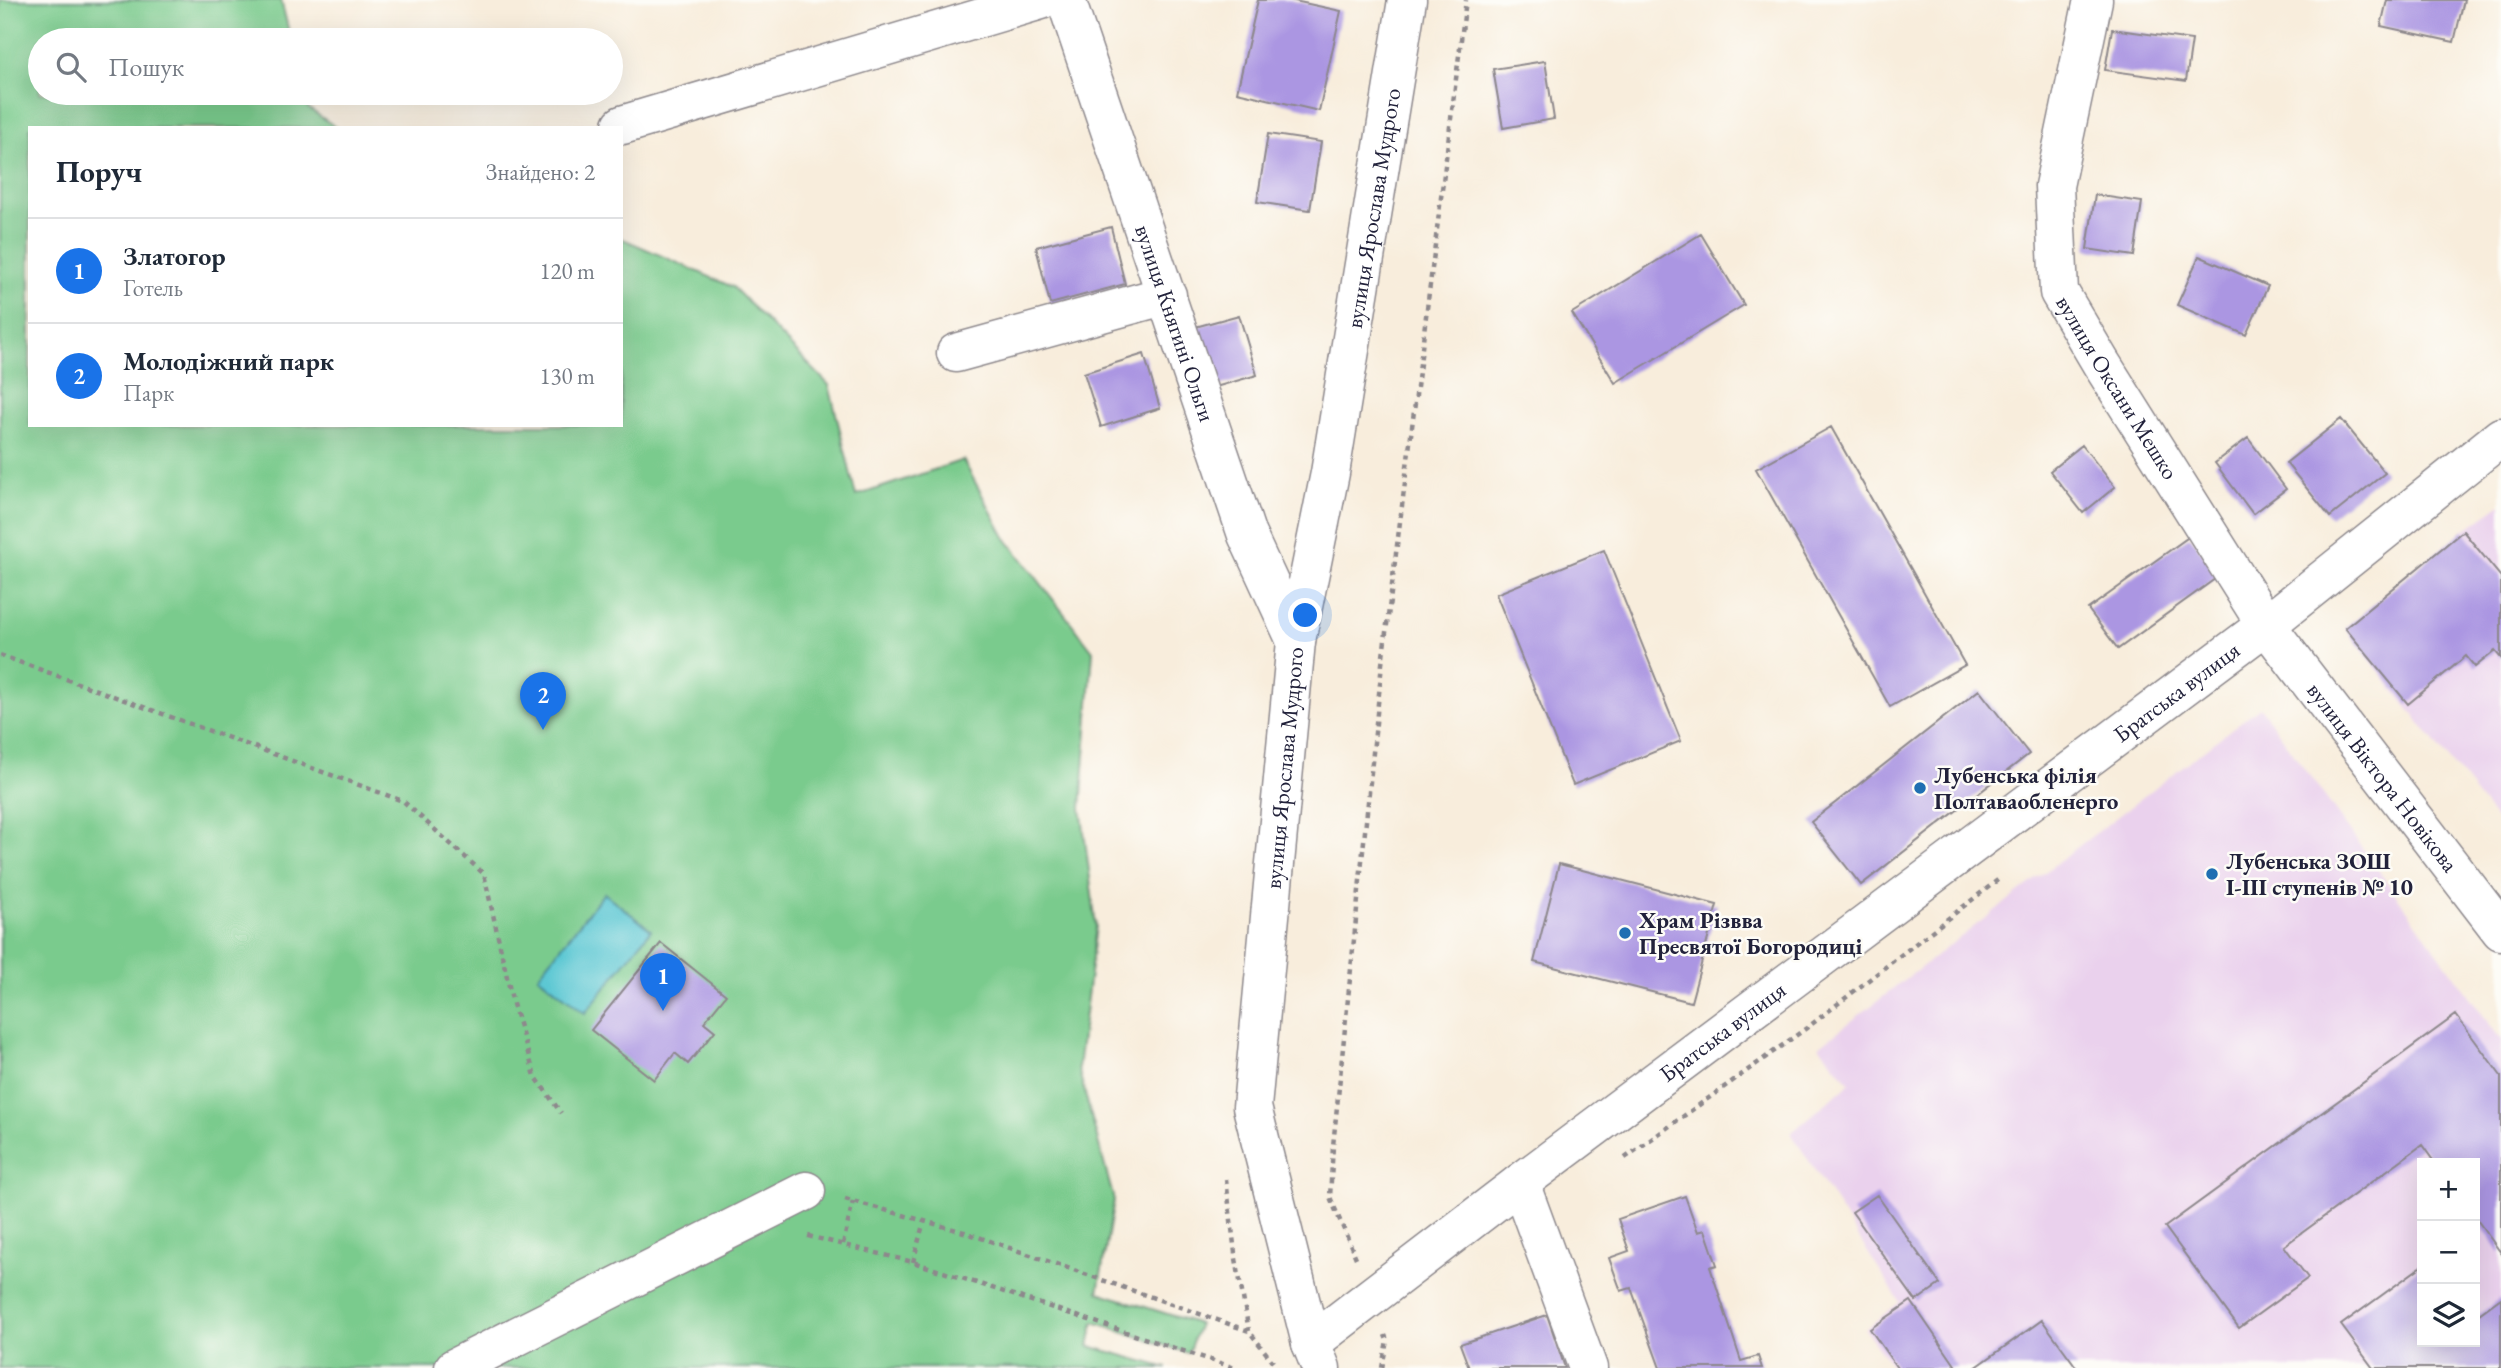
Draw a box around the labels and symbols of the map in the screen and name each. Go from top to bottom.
street label: вулиця Ярослава Мудрого [1339,86,1407,330]
street label: вулиця Княгині Ольги [1128,221,1223,425]
street label: вулиця Оксани Мешко [2049,290,2186,485]
your location [1288,598,1322,632]
street label: Братська вулиця [2107,635,2246,749]
street label: вулиця Ярослава Мудрого [1258,645,1310,890]
pin: 2 [520,672,566,730]
street label: вулиця Віктора Новікова [2300,676,2466,879]
place label: Лубенська філія Полтаваобленерго [1934,760,2119,816]
marker: Лубенська філія Полтаваобленерго [1912,780,1928,796]
place label: Лубенська ЗОШ І-ІІІ ступенів № 10 [2226,846,2413,902]
marker: Лубенська ЗОШ І-ІІІ ступенів № 10 [2204,866,2220,882]
place label: Храм Різвва Пресвятої Богородиці [1638,905,1863,961]
marker: Храм Різвва Пресвятої Богородиці [1617,925,1633,941]
pin: 1 [640,953,686,1011]
street label: Братська вулиця [1653,975,1792,1089]

